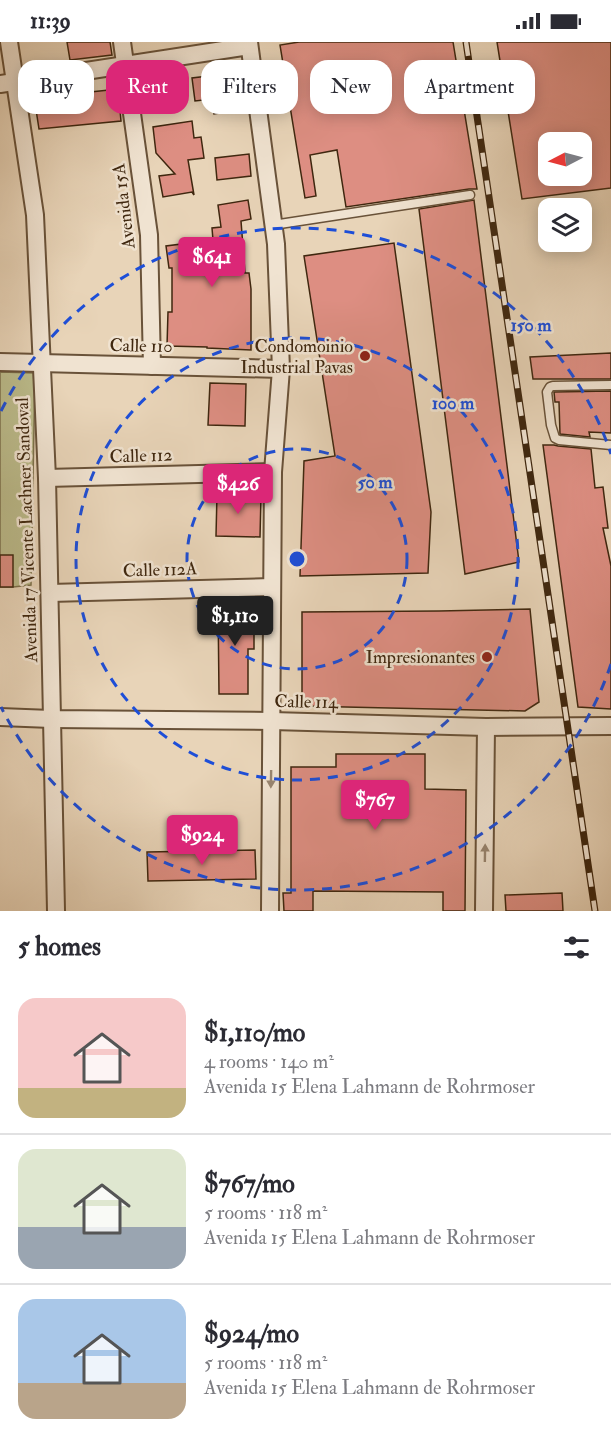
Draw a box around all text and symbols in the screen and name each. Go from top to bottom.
text: 11:39 [30,7,71,35]
chip: Buy [18,60,94,114]
chip: Rent [106,60,189,114]
chip: Filters [201,60,298,114]
chip: New [310,60,392,114]
chip: Apartment [404,60,535,114]
north arrow [538,132,592,186]
map controls [538,132,592,252]
street label: Avenida 15A [107,161,141,251]
button: layers [538,198,592,252]
pin: $641 [176,237,248,288]
text: $641 [192,244,232,269]
text: 150 m [510,314,553,337]
street label: Calle 110 [109,334,173,358]
place label: Condomoinio Industrial Pavas [241,335,353,379]
marker: Condomoinio Industrial Pavas [358,349,372,363]
text: 100 m [432,392,475,415]
street label: Avenida 17 Vicente Lachner Sandoval [11,397,43,664]
street label: Calle 112 [109,443,173,469]
pin: $426 [202,464,274,515]
text: $426 [217,471,259,496]
text: 50 m [358,471,393,494]
centre of rings [287,549,307,569]
street label: Calle 112A [122,557,198,583]
pin: $1,110 [186,596,284,647]
text: $1,110 [211,603,259,628]
place label: Impresionantes [366,646,475,669]
marker: Impresionantes [480,650,494,664]
street label: Calle 114 [274,690,339,714]
one-way arrow [266,770,276,789]
pin: $767 [339,780,411,831]
text: $767 [355,787,395,812]
pin: $924 [166,815,238,866]
text: $924 [181,822,223,847]
one-way arrow [480,843,490,862]
text: 5 homes [18,931,101,963]
icon: filters [560,931,593,964]
text: $1,110/mo [204,1017,305,1049]
icon: home [66,1022,138,1094]
text: 4 rooms · 140 m² [204,1049,334,1074]
text: Avenida 15 Elena Lahmann de Rohrmoser [204,1074,535,1099]
text: $767/mo [204,1168,295,1200]
icon: home [66,1173,138,1245]
text: 5 rooms · 118 m² [204,1200,327,1225]
text: Avenida 15 Elena Lahmann de Rohrmoser [204,1225,535,1250]
text: $924/mo [204,1318,299,1350]
icon: home [66,1323,138,1395]
text: 5 rooms · 118 m² [204,1350,327,1375]
text: Avenida 15 Elena Lahmann de Rohrmoser [204,1375,535,1400]

